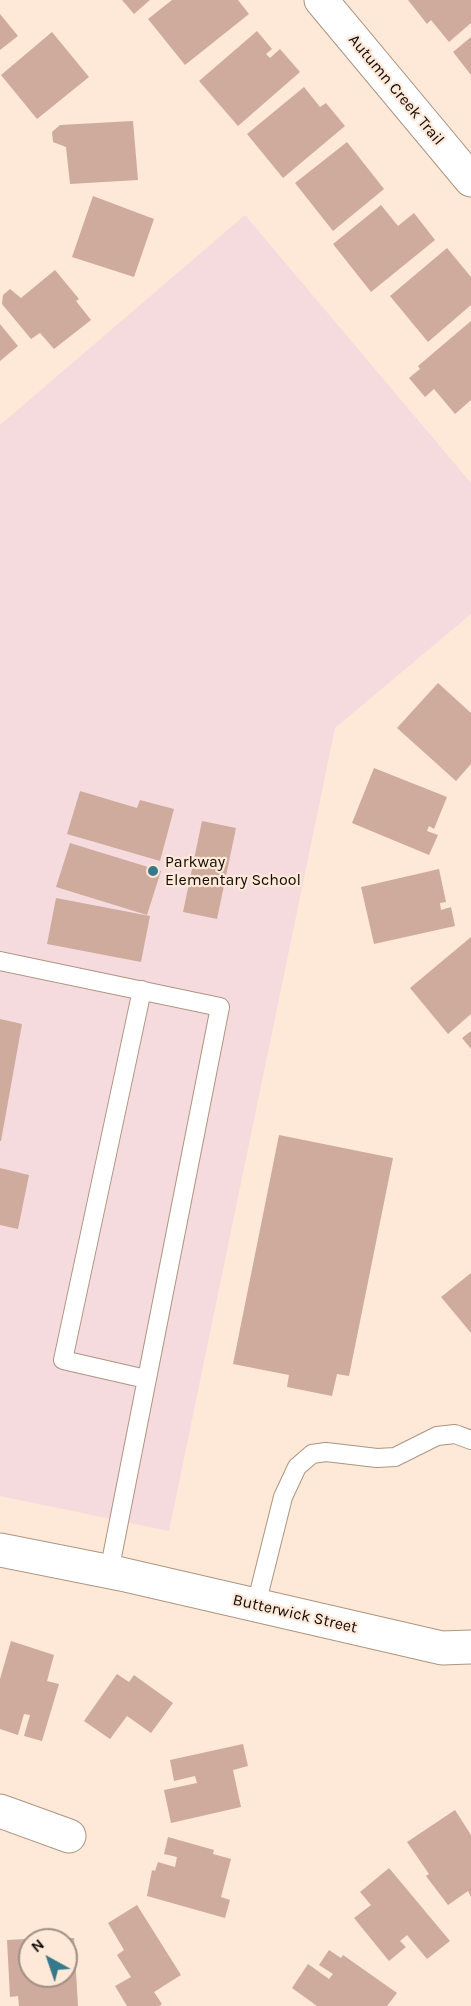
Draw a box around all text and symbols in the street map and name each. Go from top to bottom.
street label: Autumn Creek Trail [344,31,448,149]
place label: Parkway Elementary School [165,852,301,890]
marker: Parkway Elementary School [146,864,160,878]
street label: Butterwick Street [231,1590,359,1638]
north arrow [18,1928,78,1988]
text: N [27,1934,48,1956]

